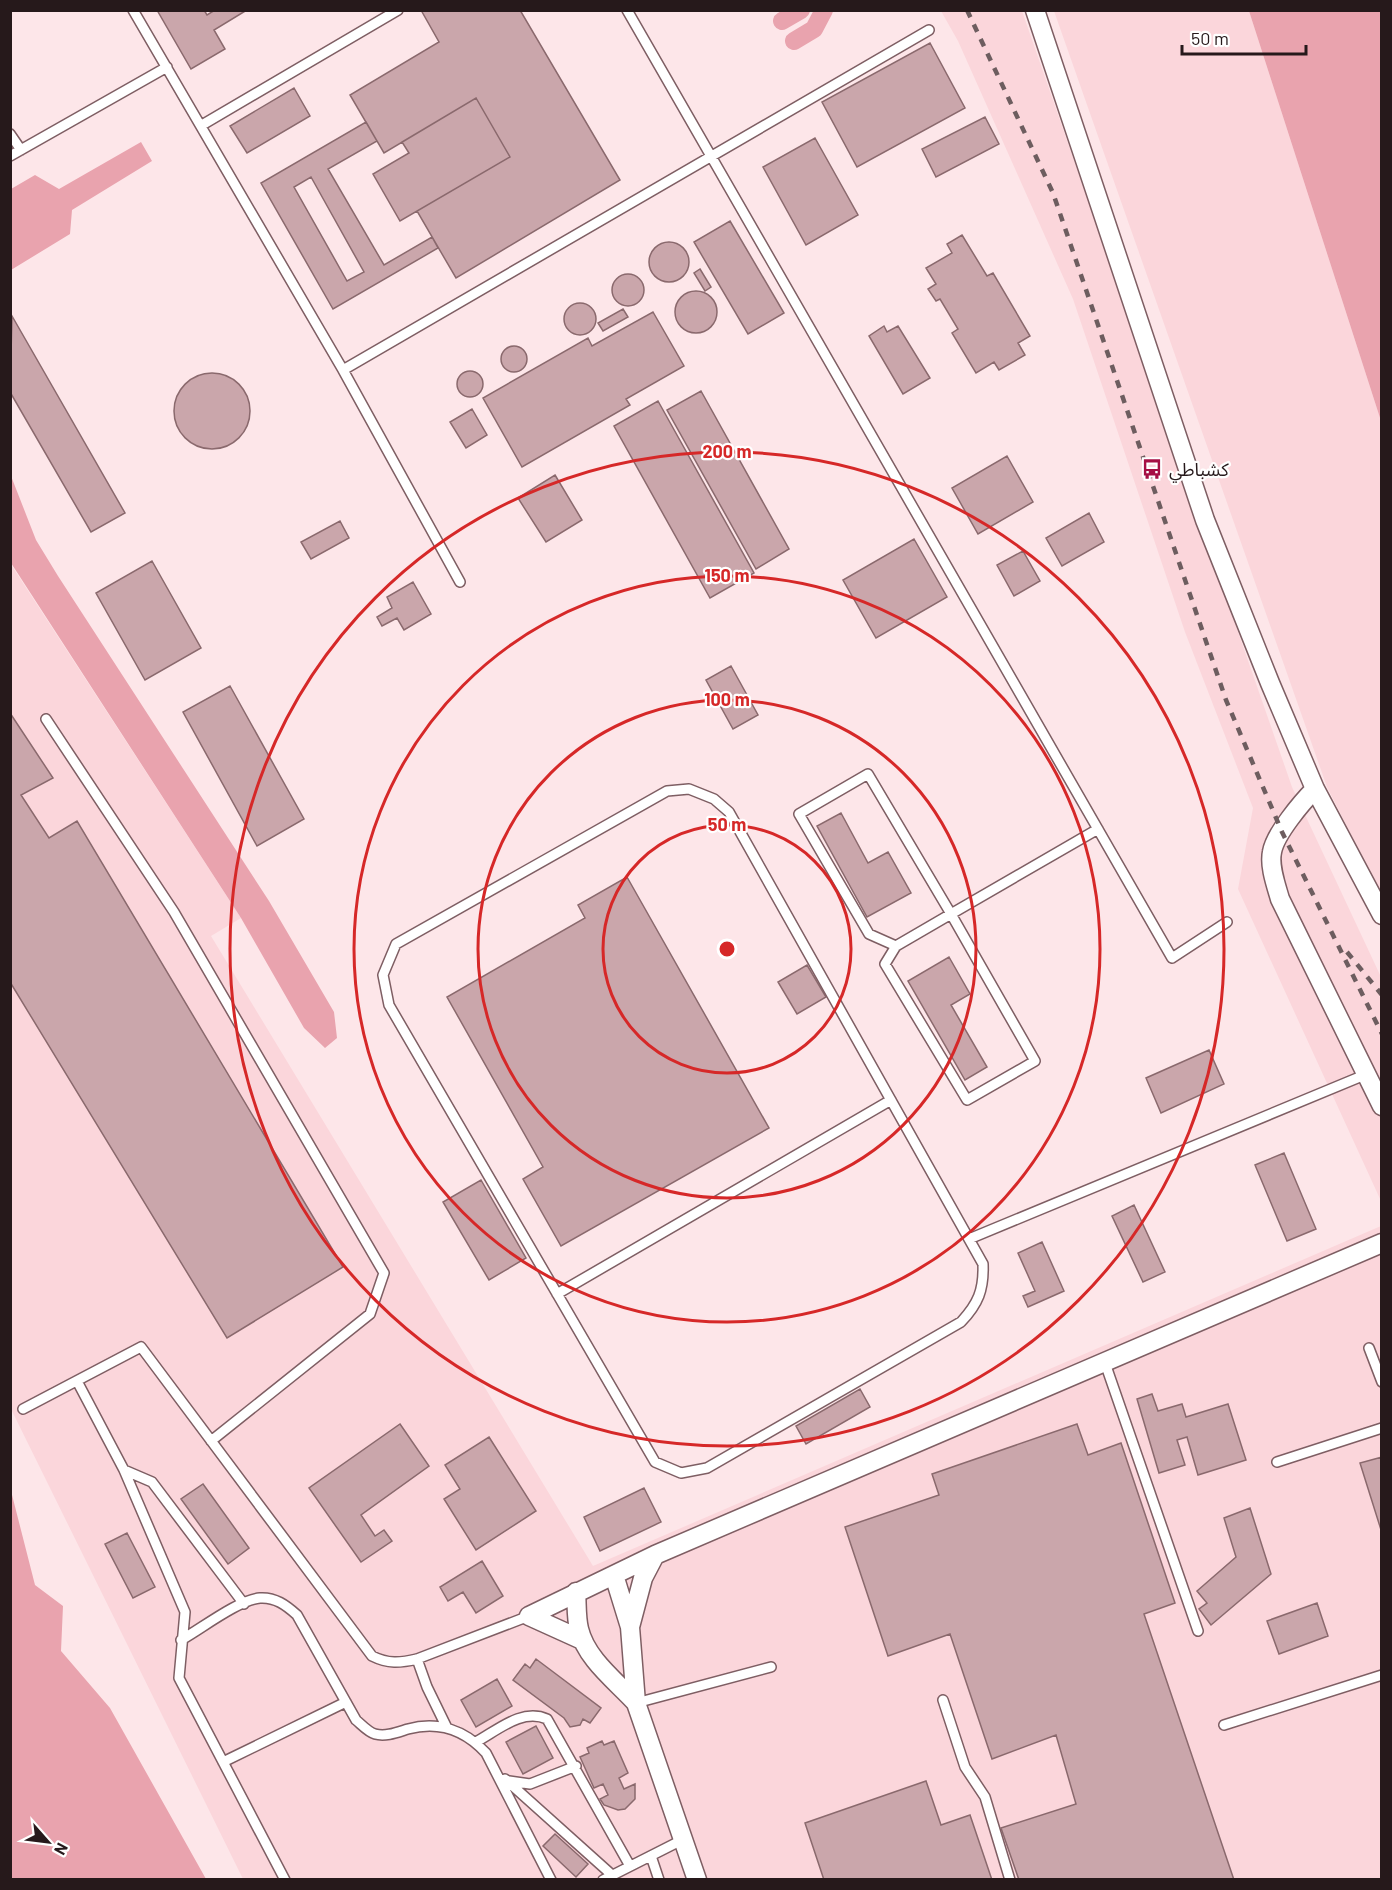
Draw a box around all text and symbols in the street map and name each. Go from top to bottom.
scale bar [1182,18,1306,56]
text: 50 m [1191,27,1229,49]
text: 200 m [702,440,752,462]
bus stop icon: كشباطي [1140,457,1164,481]
place label: كشباطي [1169,458,1229,483]
text: 150 m [705,564,749,586]
text: 100 m [704,688,750,710]
text: 50 m [708,813,746,835]
centre of rings [717,939,737,959]
north arrow [18,1812,78,1872]
text: N [51,1840,73,1858]

